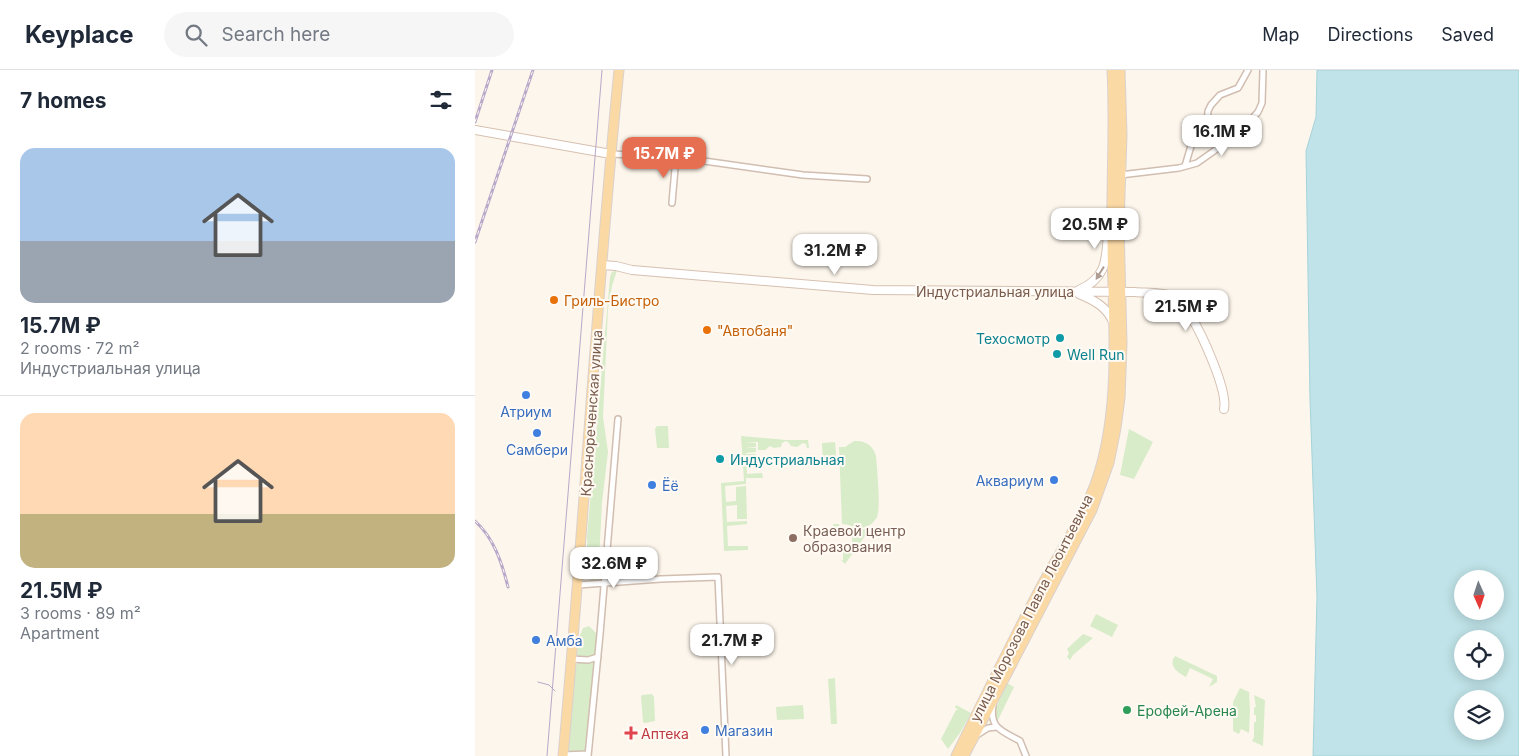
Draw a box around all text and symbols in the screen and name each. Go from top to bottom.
search box [164,12,514,57]
text: Keyplace [25,20,134,49]
icon: search [182,21,210,49]
text: Search here [222,23,330,46]
text: Map [1262,24,1300,45]
text: Directions [1328,24,1413,45]
text: Saved [1441,24,1494,45]
icon: filters [427,86,455,114]
text: 7 homes [20,88,107,113]
pin: 16.1M ₽ [1176,114,1268,157]
text: 16.1M ₽ [1193,121,1251,141]
pin: 15.7M ₽ [618,136,710,179]
text: 15.7M ₽ [633,143,695,163]
icon: home [193,180,283,270]
pin: 20.5M ₽ [1049,208,1141,250]
text: 20.5M ₽ [1062,214,1128,234]
pin: 31.2M ₽ [789,234,881,276]
text: 31.2M ₽ [803,240,867,260]
one-way arrow [1096,266,1105,279]
street label: Индустриальная улица [916,283,1074,300]
pin: 21.5M ₽ [1140,290,1232,332]
place label: Гриль-Бистро [564,292,660,309]
marker: Гриль-Бистро [548,294,560,306]
text: 21.5M ₽ [1154,296,1218,316]
text: 15.7M ₽ [20,313,101,338]
place label: "Автобаня" [717,322,793,339]
marker: "Автобаня" [701,324,713,336]
street label: Краснореченская улица [577,329,605,497]
place label: Техосмотр [976,330,1050,347]
marker: Техосмотр [1054,332,1066,344]
text: 2 rooms · 72 m² [20,338,140,358]
place label: Well Run [1067,346,1125,363]
marker: Well Run [1051,348,1063,360]
text: Индустриальная улица [20,358,201,378]
marker: Атриум [520,389,532,401]
place label: Атриум [500,403,552,420]
marker: Самбери [531,427,543,439]
place label: Самбери [506,441,568,458]
icon: home [193,446,283,536]
place label: Индустриальная [730,451,844,468]
marker: Индустриальная [714,453,726,465]
place label: Аквариум [976,472,1044,489]
marker: Аквариум [1048,474,1060,486]
place label: Ёё [662,477,679,494]
marker: Ёё [646,479,658,491]
street label: улица Морозова Павла Леонтьевича [966,491,1096,725]
place label: Краевой центр образования [803,522,906,555]
marker: Краевой центр образования [787,532,799,544]
pin: 32.6M ₽ [568,546,660,589]
text: 32.6M ₽ [581,553,647,573]
north arrow [1454,570,1504,620]
map controls [1454,570,1504,740]
text: 21.5M ₽ [20,578,103,603]
text: 3 rooms · 89 m² [20,603,141,623]
text: Apartment [20,623,100,643]
pin: 21.7M ₽ [686,624,778,666]
text: 21.7M ₽ [701,630,763,650]
button: locate [1454,630,1504,680]
place label: Амба [546,632,583,649]
marker: Амба [530,634,542,646]
button: layers [1454,690,1504,740]
place label: Ерофей-Арена [1137,702,1237,719]
marker: Ерофей-Арена [1121,704,1133,716]
place label: Магазин [715,722,773,739]
marker: Магазин [699,724,711,736]
place label: Аптека [641,725,689,742]
marker: Аптека [625,727,637,739]

